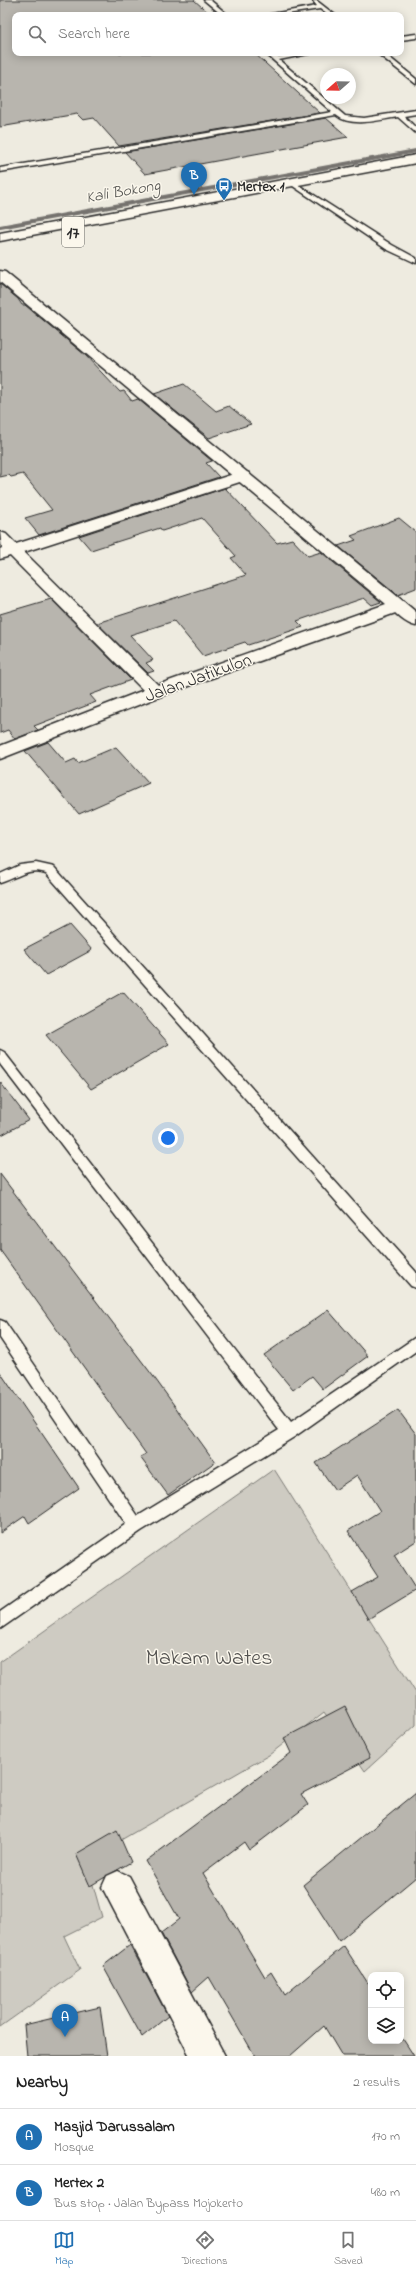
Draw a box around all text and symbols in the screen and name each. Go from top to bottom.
search box [12,12,404,56]
icon: search [26,23,48,45]
text: Search here [58,23,130,45]
north arrow [320,68,356,104]
pin: B [181,162,207,195]
water label: Kali Bokong [84,174,163,210]
bus stop icon: Mertex 1 [214,176,234,201]
place label: Mertex 1 [237,176,285,198]
road number: 17 [62,217,84,247]
street label: Jalan Jatikulon [142,648,256,710]
your location [158,1128,178,1148]
park label: Makam Wates [146,1643,272,1675]
map controls [368,1972,404,2044]
button: locate [368,1972,404,2008]
pin: A [52,2004,78,2037]
button: layers [368,2008,404,2044]
text: Nearby [16,2070,68,2095]
text: 2 results [353,2073,400,2092]
text: Masjid Darussalam [54,2116,175,2138]
text: A [25,2127,33,2146]
text: 170 m [372,2127,400,2146]
text: Mosque [54,2138,94,2157]
text: Mertex 2 [54,2172,104,2194]
text: B [25,2183,33,2202]
text: 480 m [371,2183,400,2202]
text: Bus stop · Jalan Bypass Mojokerto [54,2194,243,2213]
tab: Map [53,2229,75,2269]
tab: Directions [182,2229,228,2269]
tab: Saved [334,2229,363,2269]

